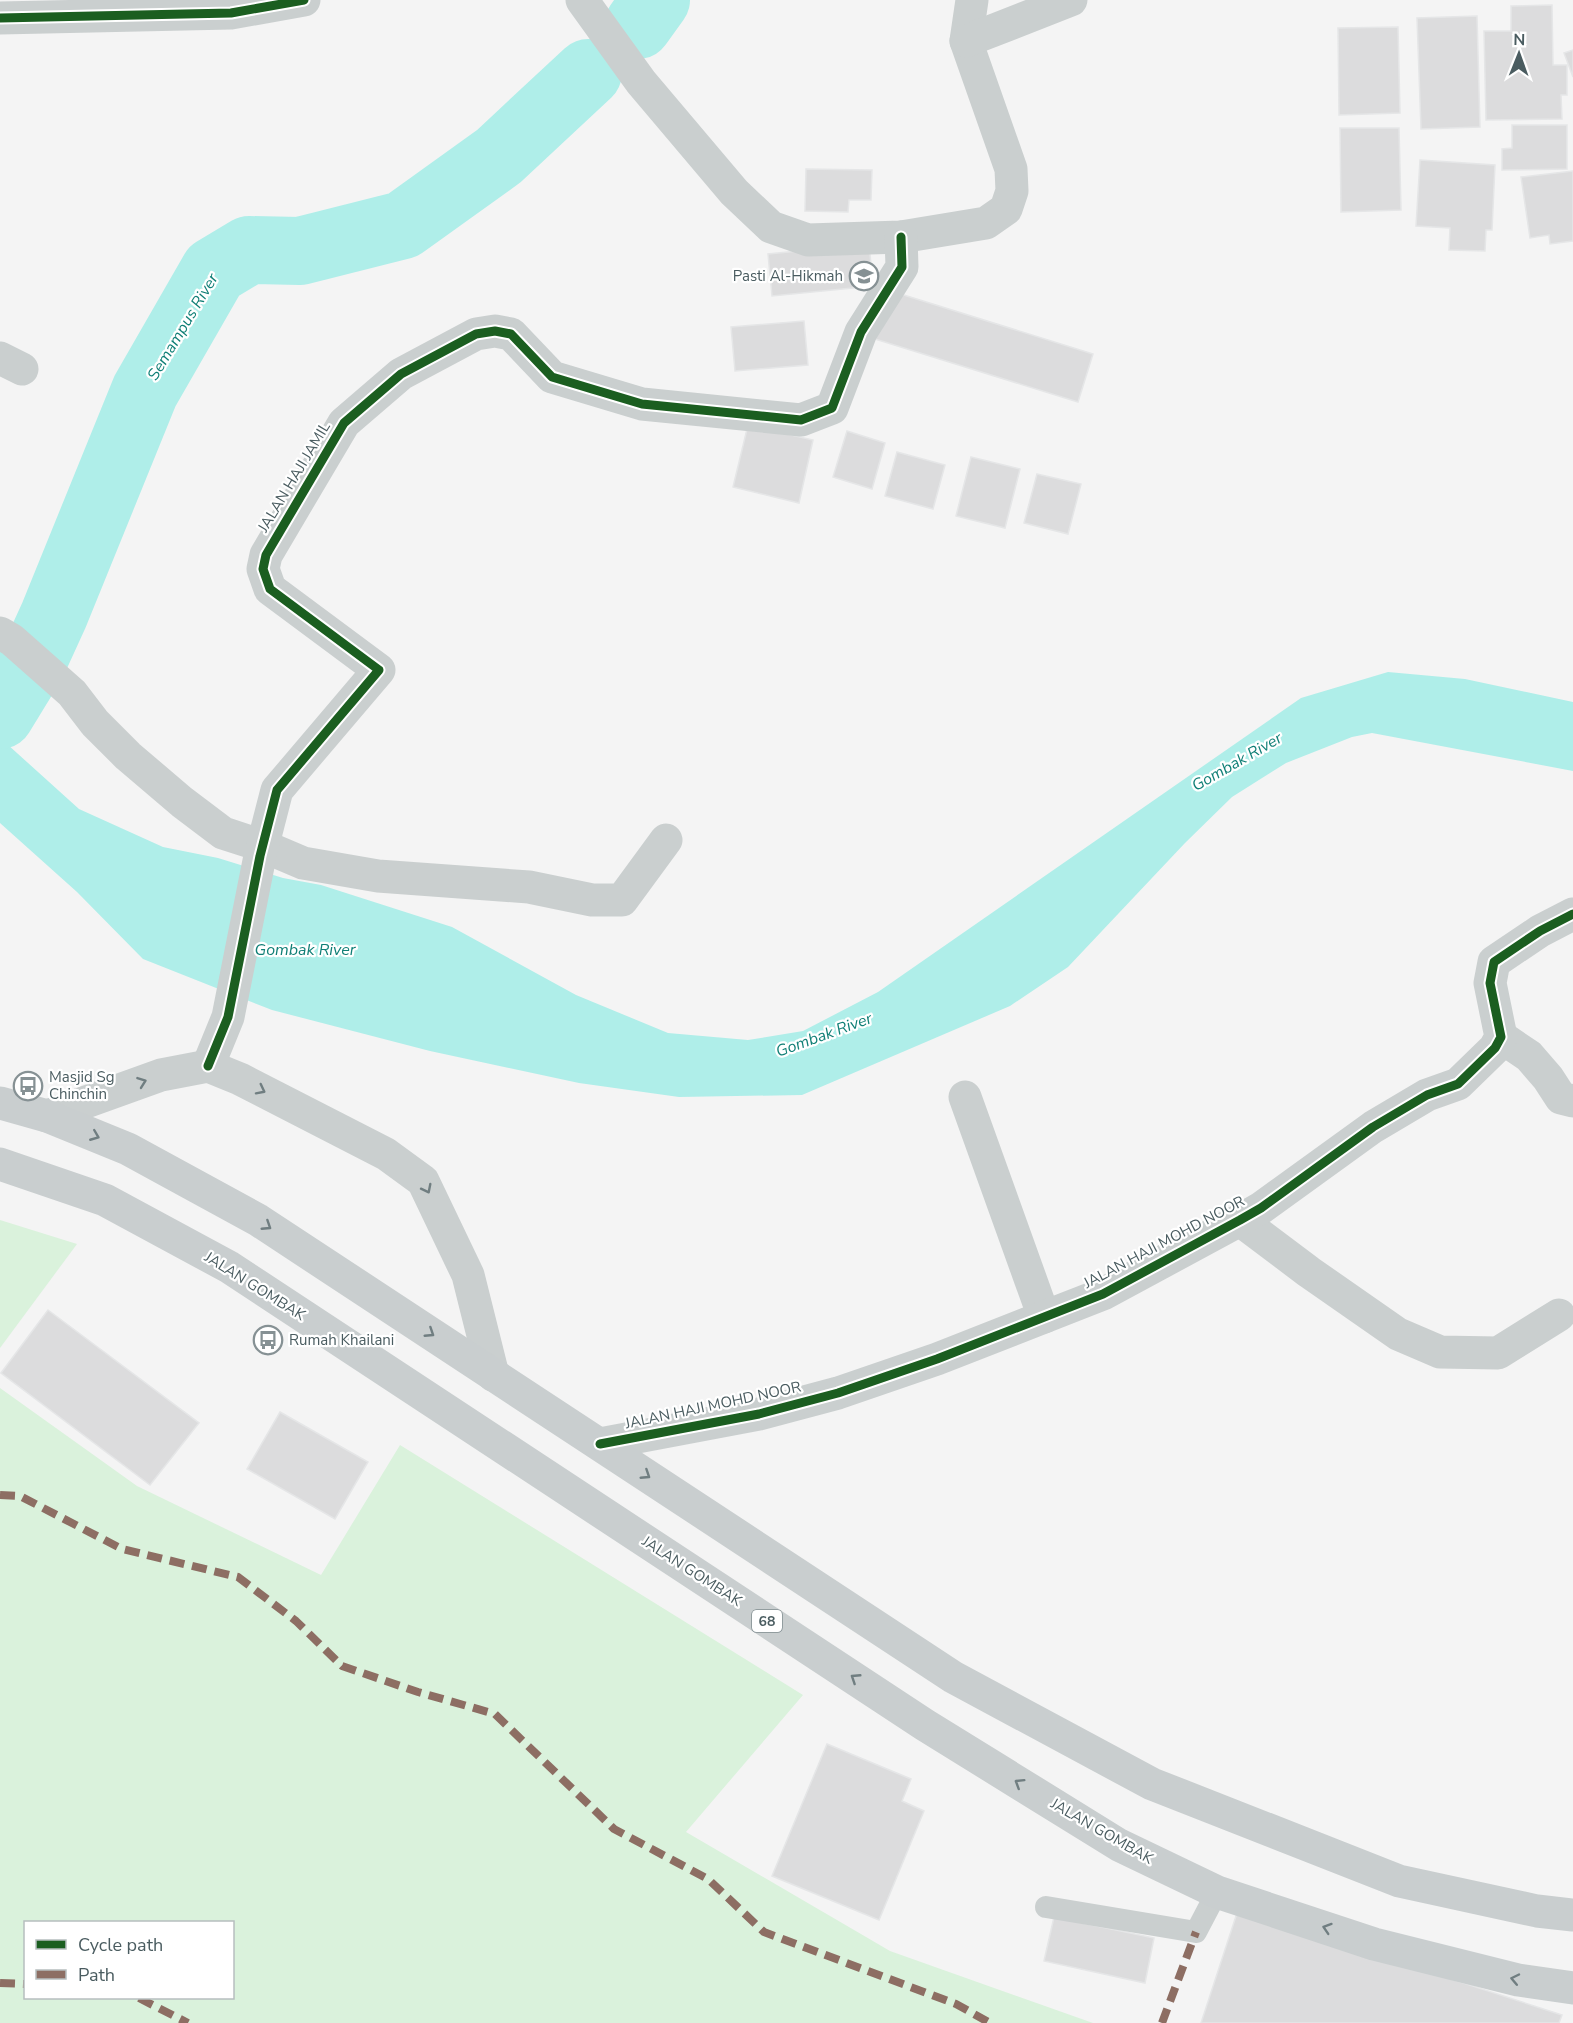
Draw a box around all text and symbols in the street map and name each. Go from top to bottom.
north arrow [1489,24,1549,84]
text: N [1513,29,1525,51]
school or university icon: Pasti Al-Hikmah [848,260,880,292]
place label: Pasti Al-Hikmah [733,266,843,286]
water label: Semampus River [142,268,224,385]
street label: JALAN HAJI JAMIL [253,418,335,537]
water label: Gombak River [1188,727,1287,797]
water label: Gombak River [255,939,357,961]
water label: Gombak River [773,1007,876,1063]
place label: Masjid Sg Chinchin [49,1067,115,1104]
bus stop icon: Masjid Sg Chinchin [12,1070,44,1102]
one-way arrow [136,1077,147,1090]
one-way arrow [255,1082,266,1094]
one-way arrow [89,1128,100,1141]
one-way arrow [419,1183,431,1194]
street label: JALAN HAJI MOHD NOOR [1079,1191,1248,1293]
one-way arrow [261,1219,272,1230]
street label: JALAN GOMBAK [200,1246,310,1325]
bus stop icon: Rumah Khailani [252,1324,284,1356]
one-way arrow [424,1326,435,1337]
place label: Rumah Khailani [289,1330,394,1350]
street label: JALAN HAJI MOHD NOOR [622,1377,803,1434]
one-way arrow [640,1467,650,1479]
street label: JALAN GOMBAK [637,1531,746,1611]
road number: 68 [752,1610,782,1632]
one-way arrow [850,1674,861,1685]
one-way arrow [1015,1778,1025,1790]
street label: JALAN GOMBAK [1046,1793,1157,1869]
legend [24,1921,234,1999]
one-way arrow [1322,1923,1333,1936]
text: Cycle path [78,1933,163,1957]
text: Path [78,1963,115,1987]
one-way arrow [1510,1973,1520,1986]

